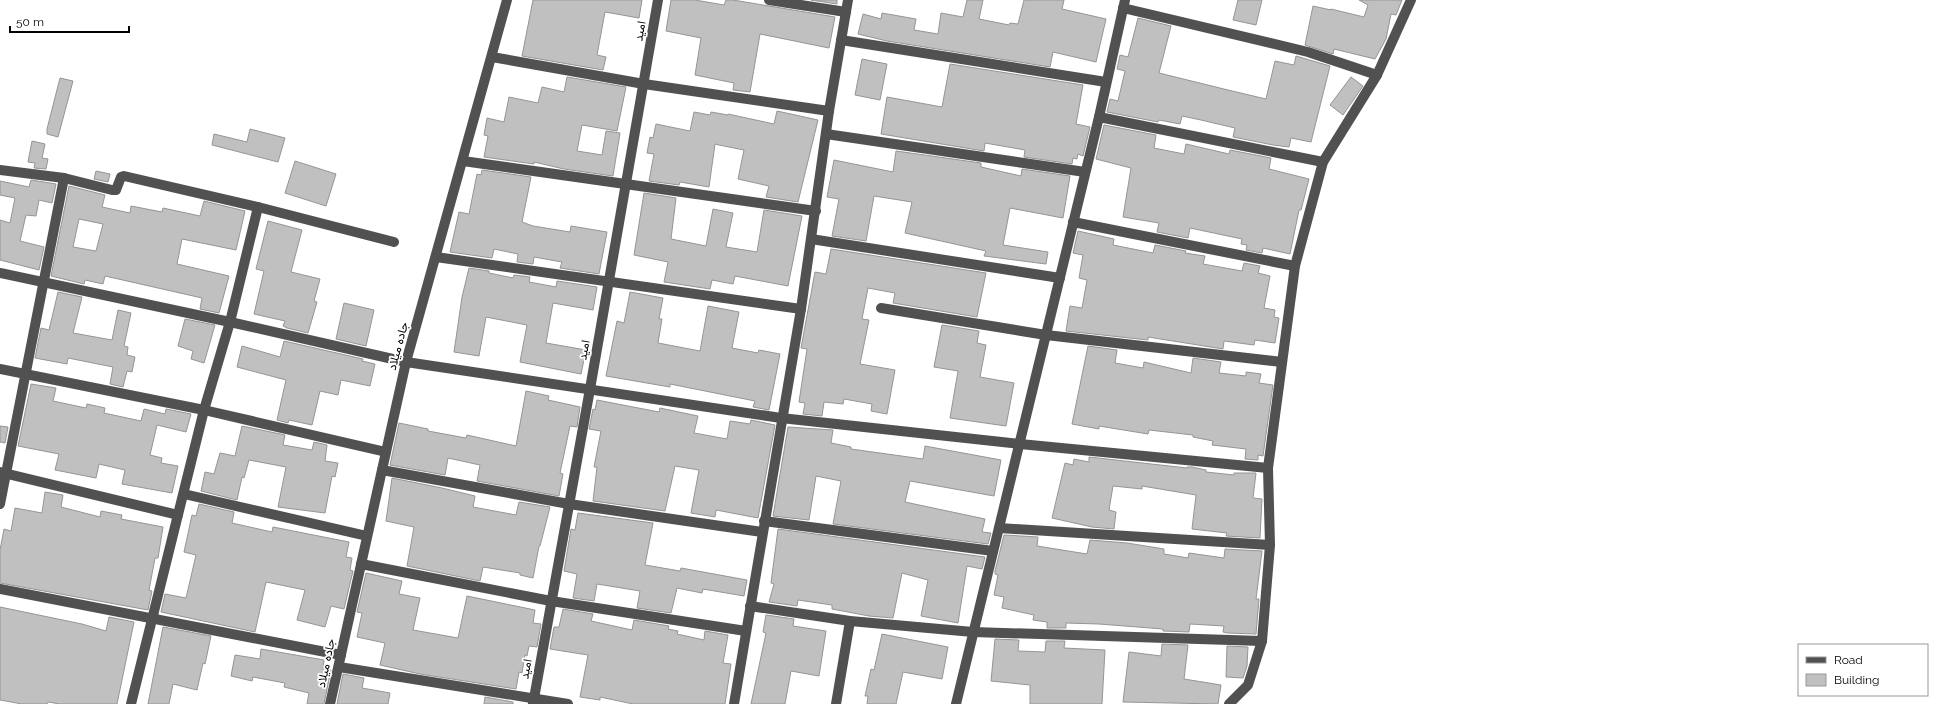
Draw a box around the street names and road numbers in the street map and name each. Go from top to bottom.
street label: امید [631,20,649,42]
street label: جاده میلاد [385,320,411,372]
street label: امید [575,339,593,361]
street label: جاده میلاد [314,637,338,689]
street label: امید [517,658,535,680]

